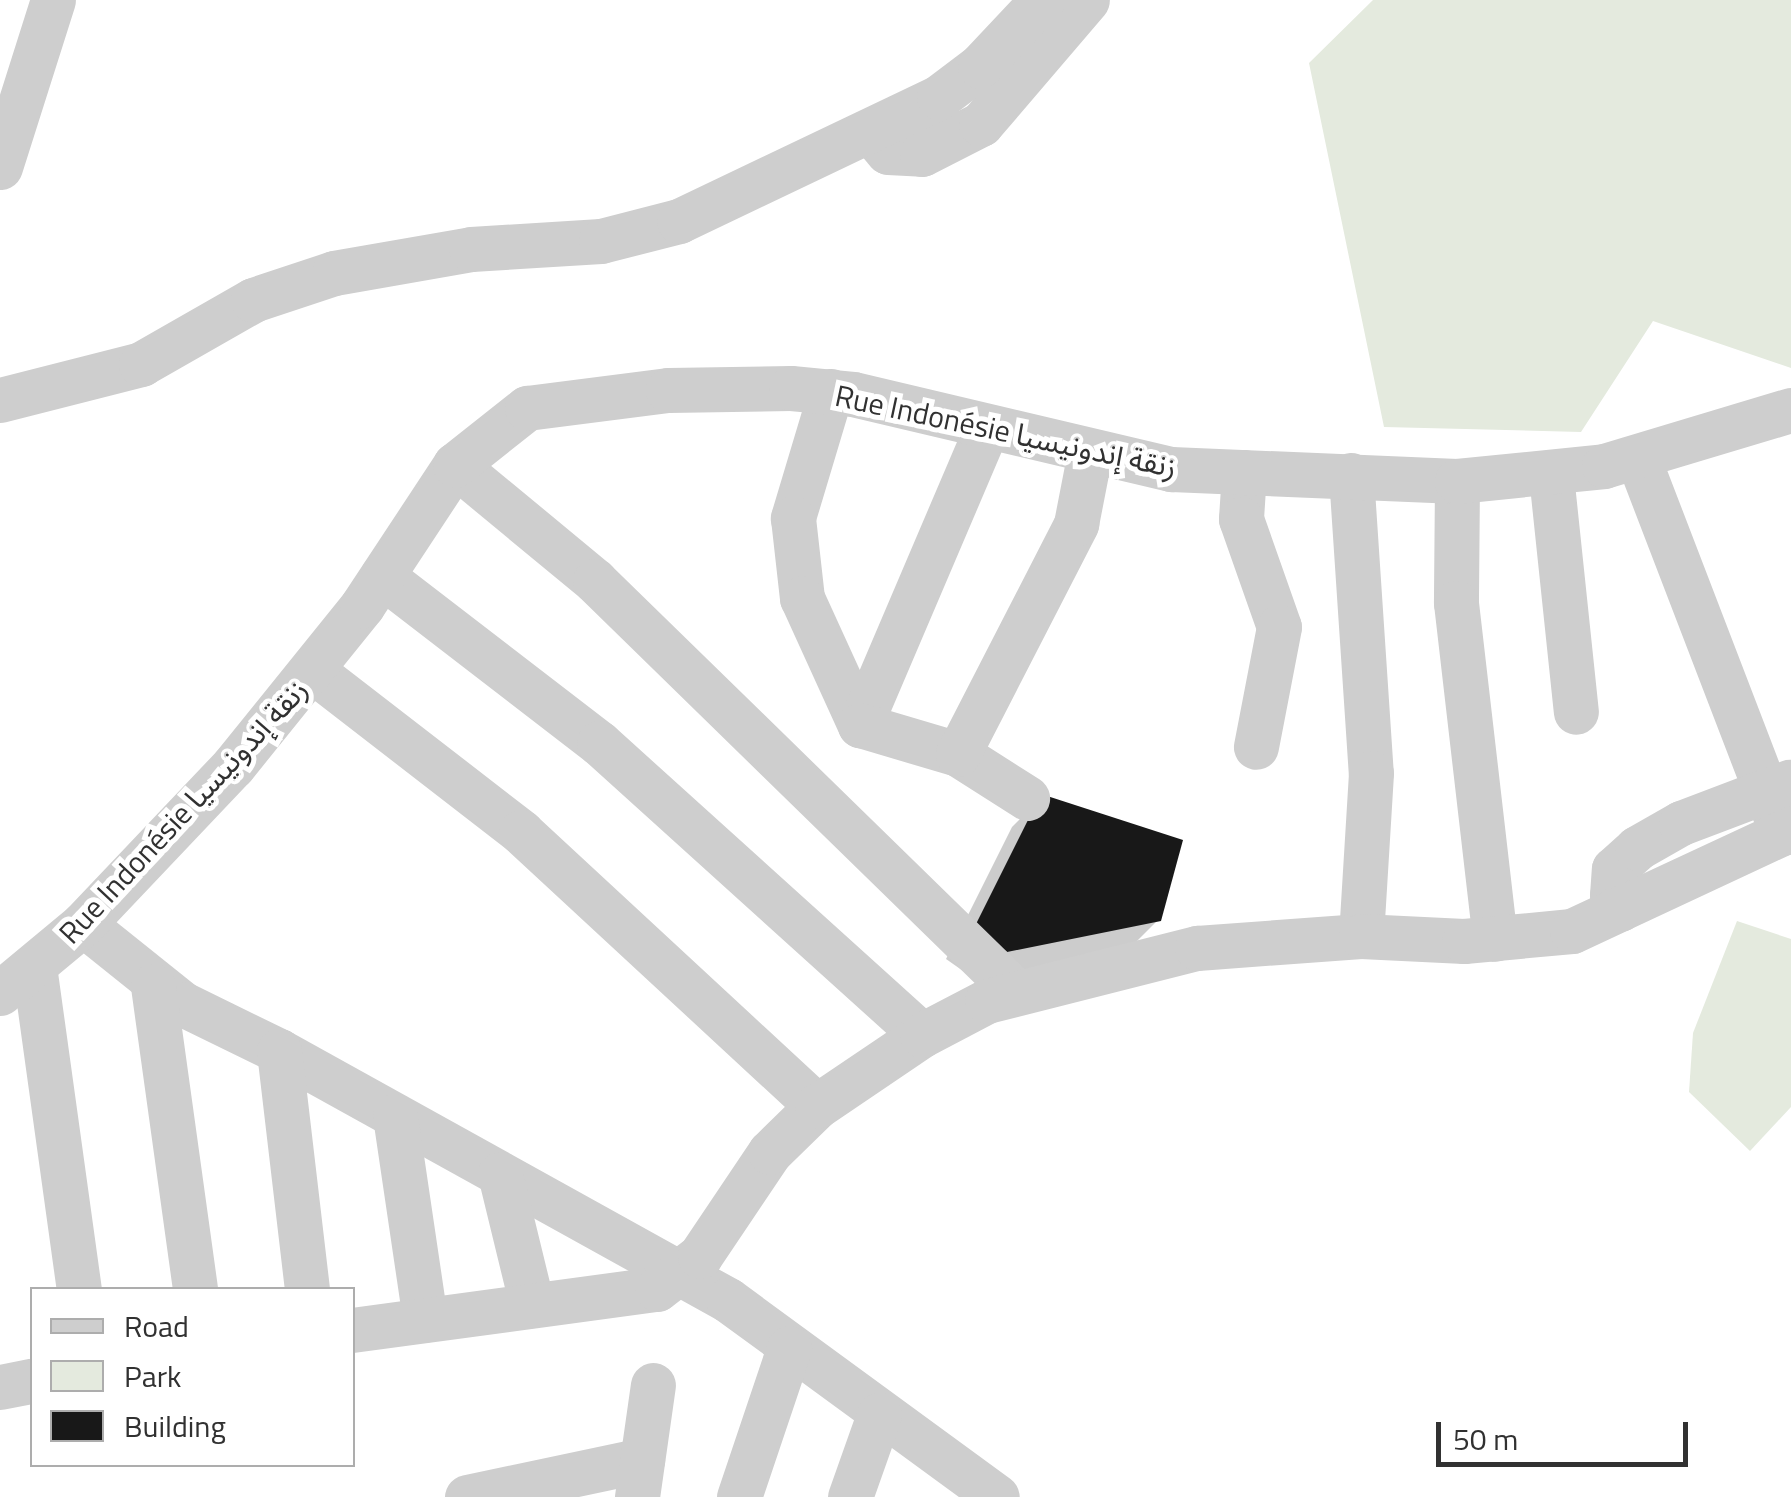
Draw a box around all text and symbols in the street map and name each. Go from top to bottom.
street label: Rue Indonésie زنقة إندونيسيا [832,377,1180,485]
street label: Rue Indonésie زنقة إندونيسيا [51,671,315,951]
legend [30,1287,355,1467]
text: Road [124,1303,189,1349]
text: Park [124,1353,181,1399]
scale bar [1441,1402,1694,1464]
text: Building [124,1403,226,1449]
text: 50 m [1453,1416,1518,1462]

